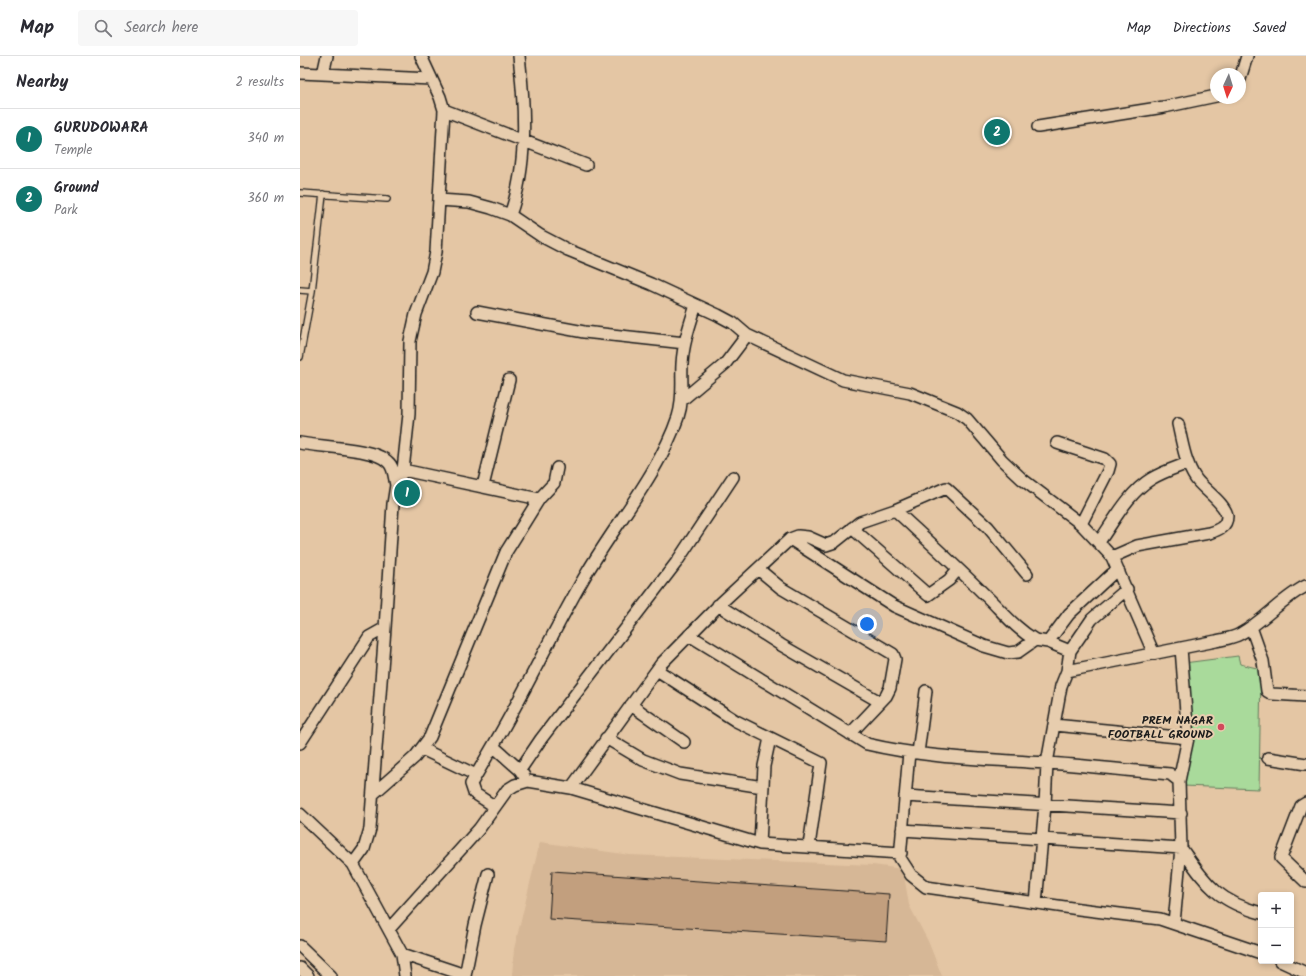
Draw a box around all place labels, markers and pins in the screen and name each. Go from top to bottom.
pin: 2 [984,117,1010,147]
pin: 1 [394,478,420,508]
place label: PREM NAGAR FOOTBALL GROUND [1108,711,1213,744]
marker: PREM NAGAR FOOTBALL GROUND [1216,722,1226,732]

